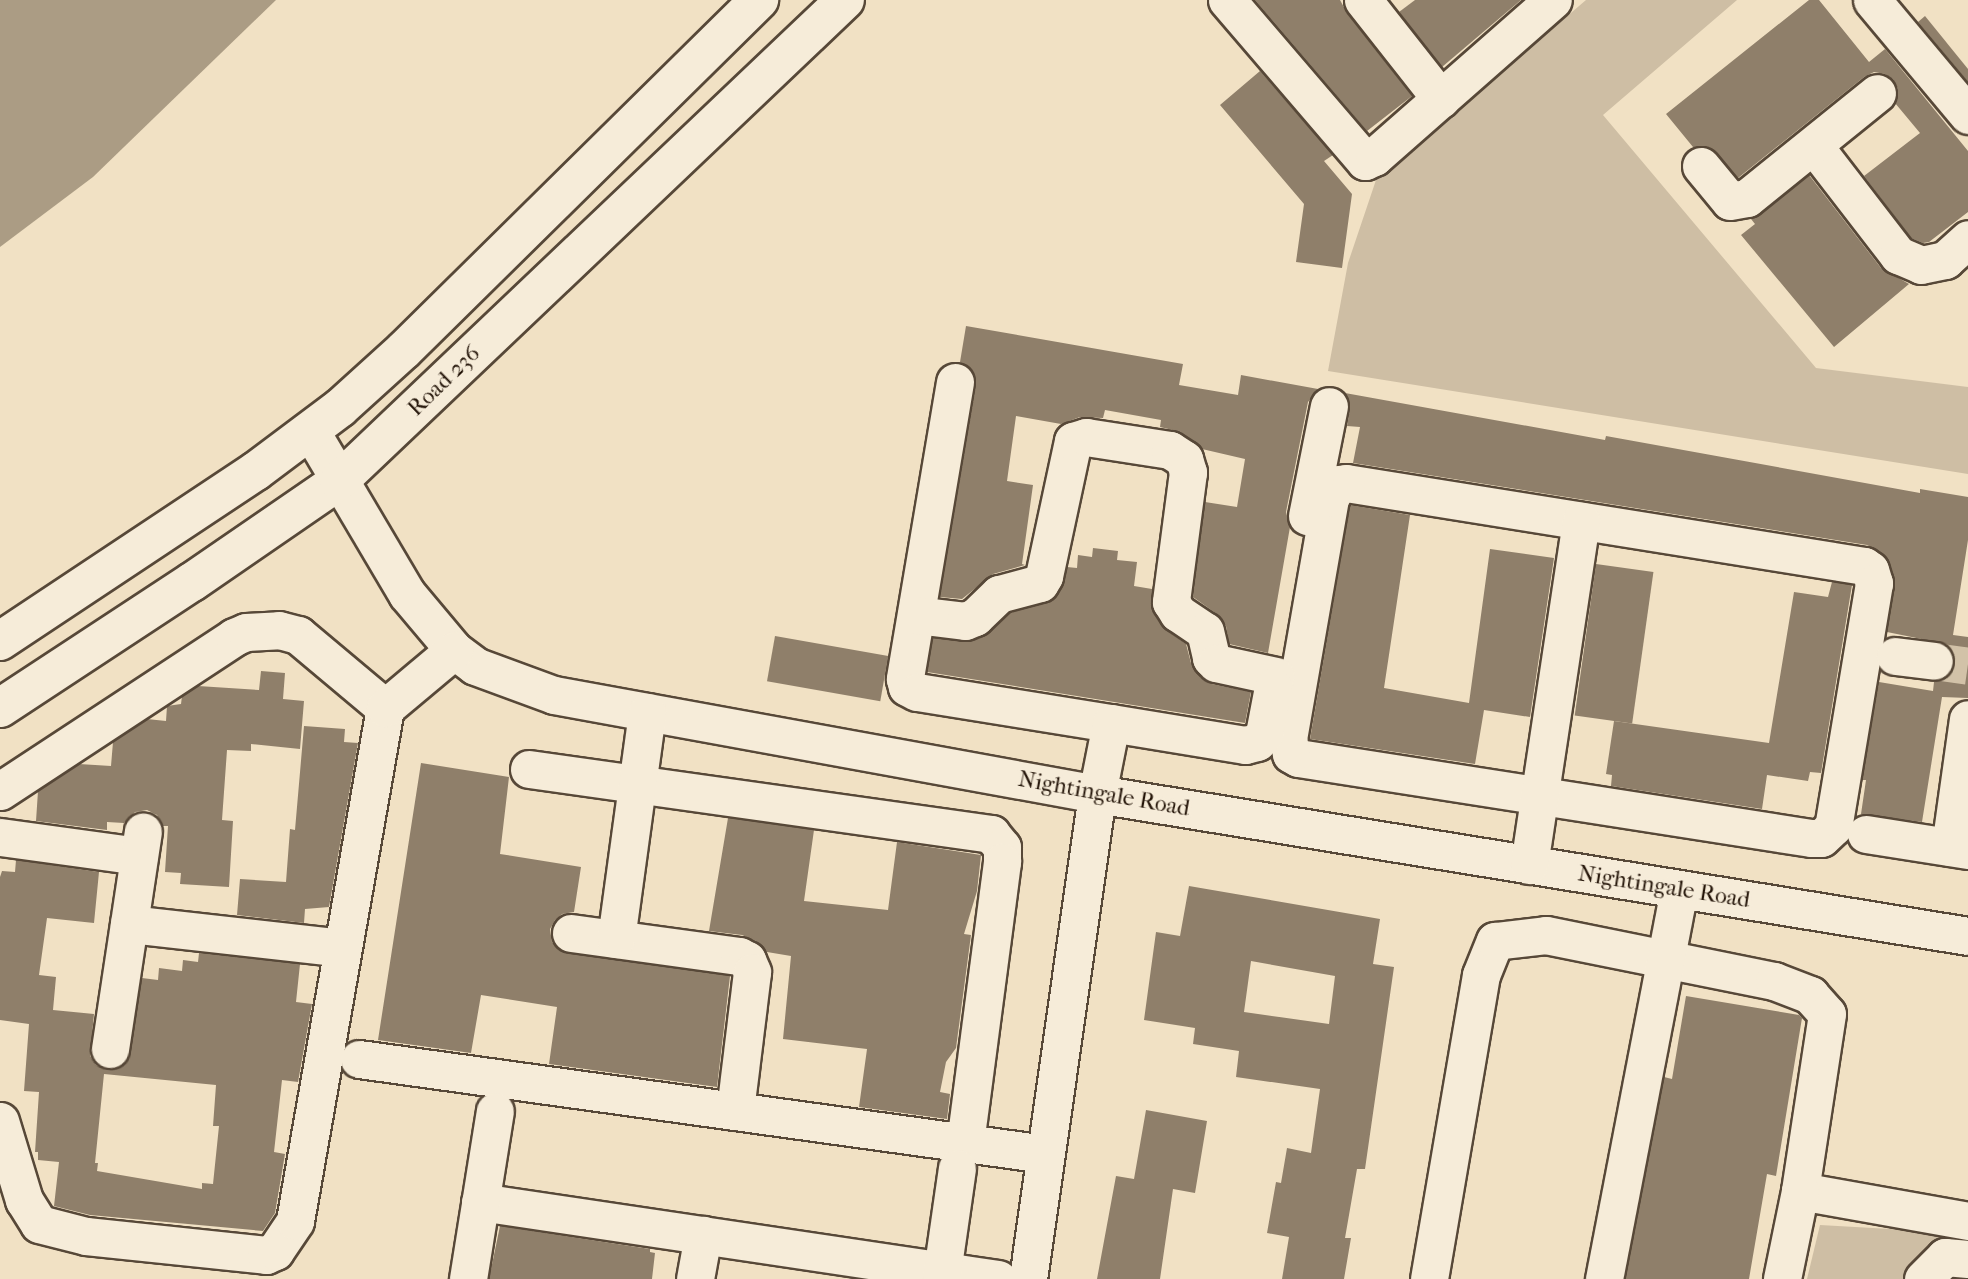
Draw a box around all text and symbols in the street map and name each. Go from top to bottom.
street label: Road 236 [402,340,486,422]
street label: Nightingale Road [1016,765,1192,823]
street label: Nightingale Road [1576,860,1752,914]

